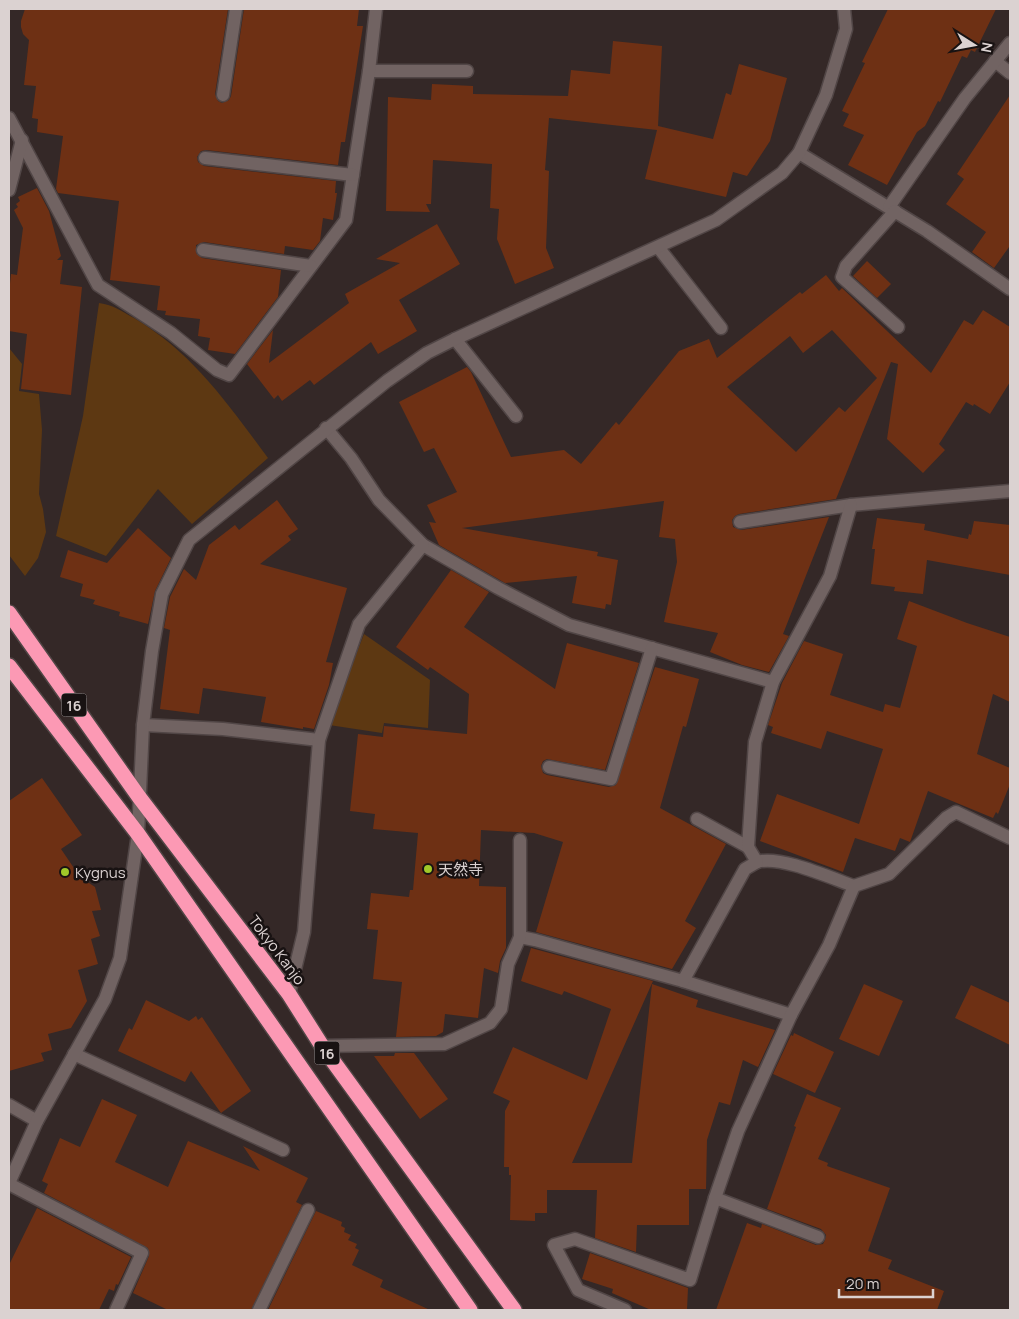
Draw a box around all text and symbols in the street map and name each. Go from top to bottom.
north arrow [949,20,999,70]
text: N [977,41,998,54]
road number: 16 [62,694,86,716]
place label: 天然寺 [438,859,483,880]
place label: Kygnus [75,862,126,883]
marker: 天然寺 [422,863,434,875]
marker: Kygnus [59,866,71,878]
street label: Tokyo Kanjo [244,911,310,989]
road number: 16 [314,1042,340,1064]
scale bar [839,1266,933,1298]
text: 20 m [846,1273,879,1294]

